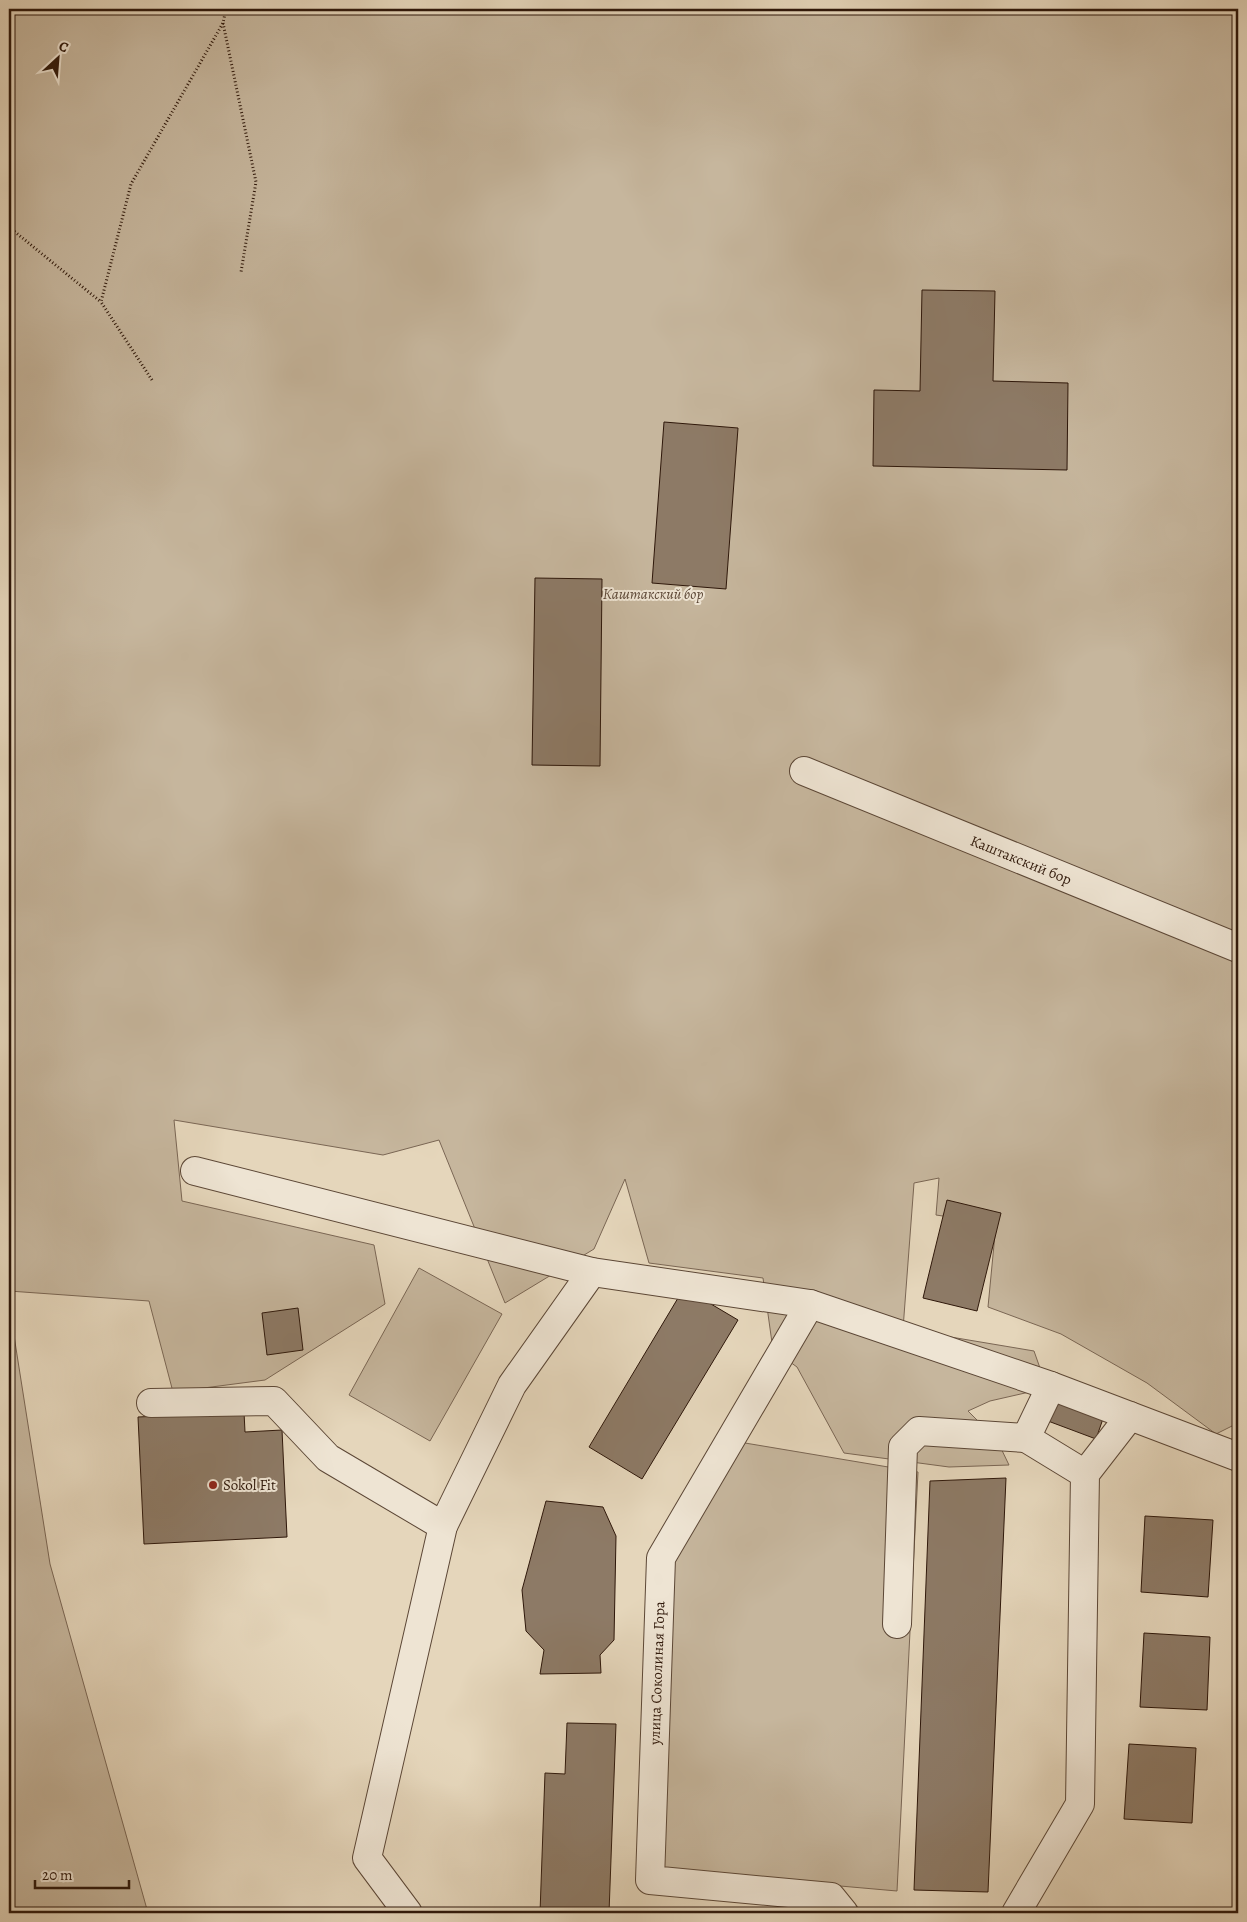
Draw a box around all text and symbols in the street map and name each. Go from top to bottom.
north arrow [32,32,82,82]
text: С [55,36,72,57]
park label: Каштакский бор [603,584,703,604]
street label: Каштакский бор [967,831,1075,890]
place label: Sokol Fit [223,1475,276,1495]
marker: Sokol Fit [207,1479,219,1491]
street label: улица Соколиная Гора [644,1601,670,1746]
scale bar [35,1857,129,1889]
text: 20 m [42,1865,73,1885]

